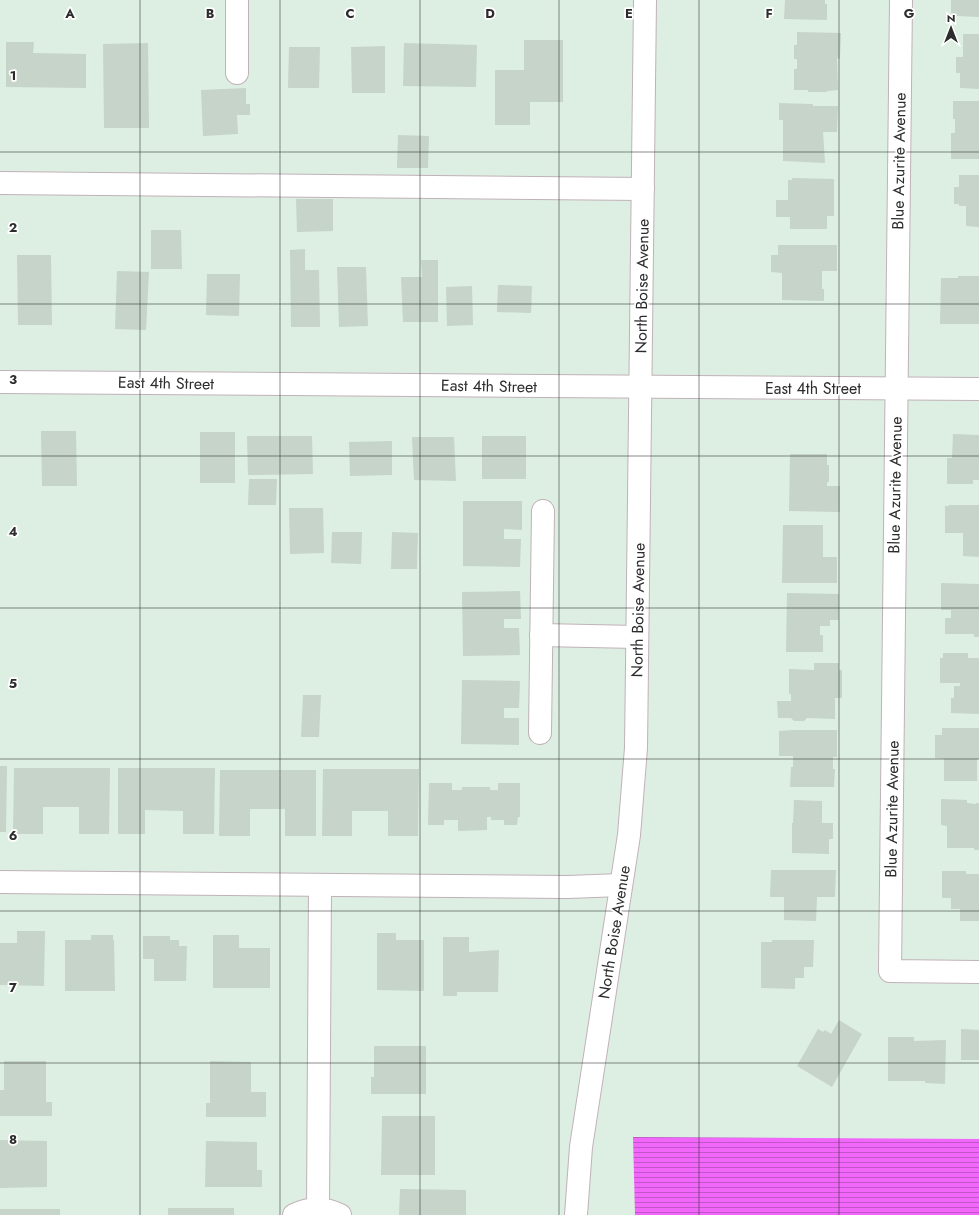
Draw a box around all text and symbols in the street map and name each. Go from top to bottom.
text: A [64,4,75,23]
text: B [206,4,215,23]
text: C [345,4,355,23]
text: D [485,4,495,23]
text: E [625,4,633,23]
text: F [765,4,773,23]
text: G [904,4,915,23]
north arrow [931,8,971,48]
text: N [947,10,955,26]
text: 1 [10,66,16,85]
street label: Blue Azurite Avenue [886,92,912,230]
text: 2 [9,218,17,237]
street label: North Boise Avenue [629,218,655,354]
text: 3 [9,370,17,389]
street label: East 4th Street [118,371,214,395]
street label: East 4th Street [441,374,537,398]
street label: East 4th Street [765,377,861,400]
street label: Blue Azurite Avenue [882,416,908,554]
text: 4 [8,522,18,541]
street label: North Boise Avenue [625,542,651,678]
text: 5 [9,674,17,693]
street label: Blue Azurite Avenue [879,740,905,878]
text: 6 [9,826,18,845]
street label: North Boise Avenue [592,864,636,1000]
text: 7 [9,978,17,997]
text: 8 [9,1130,17,1149]

